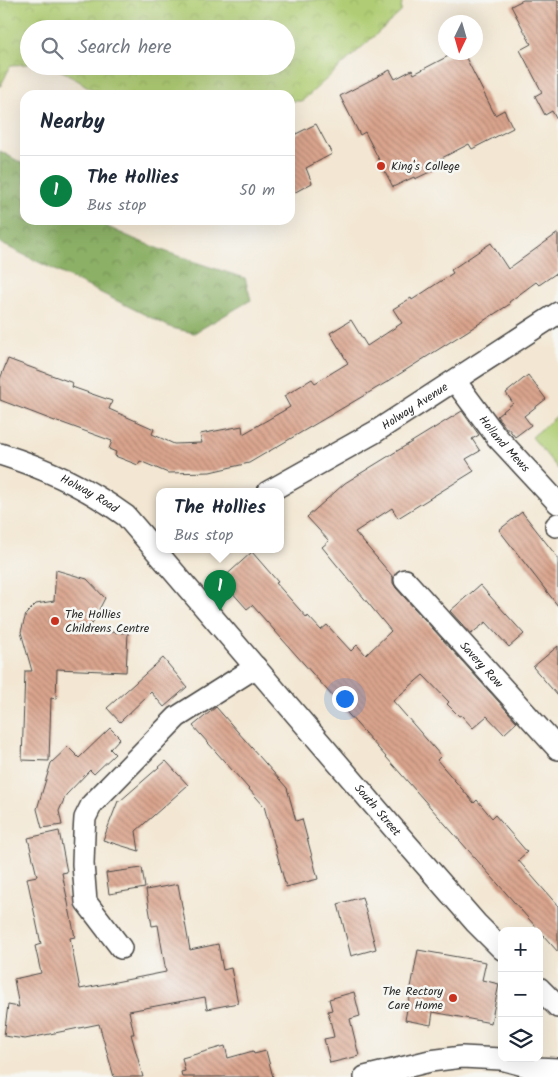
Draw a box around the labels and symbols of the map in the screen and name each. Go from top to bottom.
north arrow [438,15,483,60]
place label: King's College [391,157,460,176]
marker: King's College [375,160,387,172]
street label: Holway Avenue [378,378,452,435]
street label: Holland Mews [474,412,534,477]
street label: Holway Road [57,470,123,519]
pin: 1 [204,570,236,611]
place label: The Hollies Childrens Centre [65,605,150,638]
marker: The Hollies Childrens Centre [49,615,61,627]
street label: Savery Row [455,637,508,693]
your location [332,686,358,712]
street label: South Street [349,780,406,841]
place label: The Rectory Care Home [383,982,444,1015]
marker: The Rectory Care Home [447,992,459,1004]

